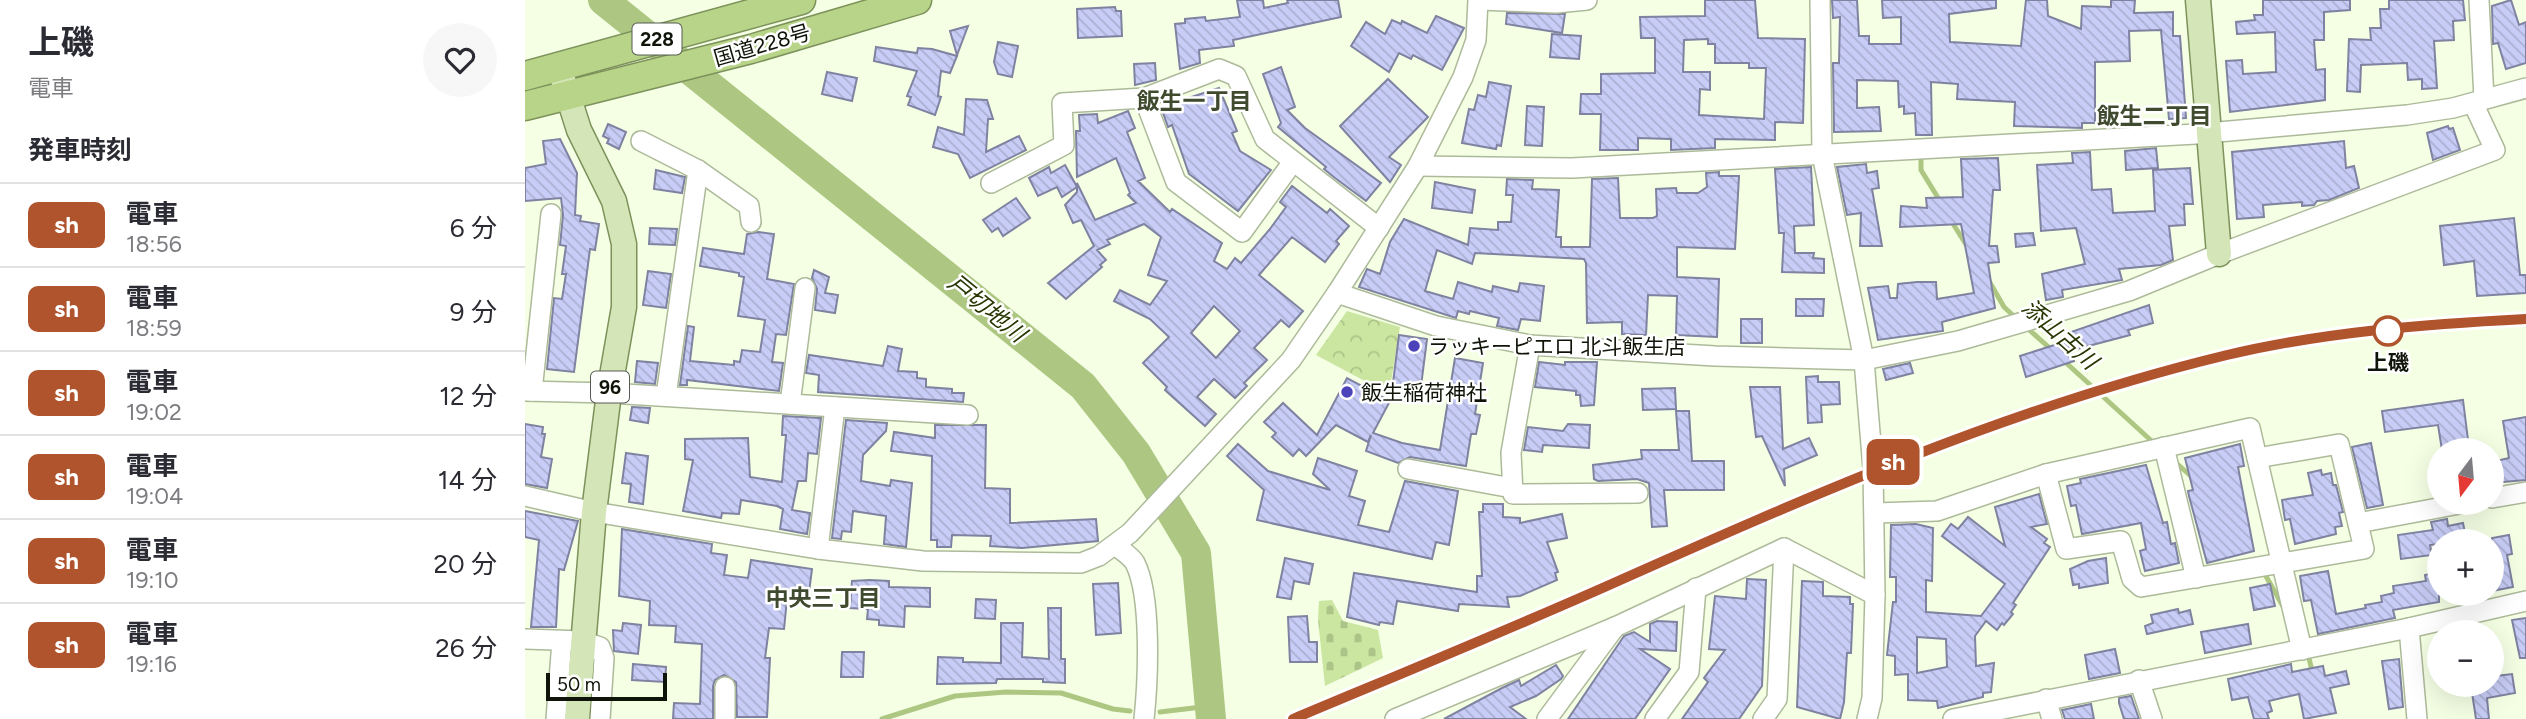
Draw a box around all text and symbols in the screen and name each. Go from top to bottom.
street label: 国道228号 [711,19,813,71]
text: 上磯 [28,23,94,62]
button: heart [423,23,497,97]
road number: 228 [633,23,681,54]
text: 電車 [28,74,74,102]
district label: 飯生一丁目 [1137,87,1252,115]
district label: 飯生二丁目 [2097,102,2212,130]
text: 発車時刻 [28,134,132,166]
text: 電車 [126,198,178,230]
text: sh [54,210,79,239]
text: 6 分 [450,212,497,244]
text: 18:56 [126,230,182,258]
water label: 戸切地川 [942,268,1034,350]
text: 電車 [126,282,178,314]
water label: 添山古川 [2016,293,2106,377]
text: sh [54,294,79,323]
text: 9 分 [450,296,497,328]
text: 18:59 [126,314,182,342]
marker: 上磯 [2373,316,2403,346]
place label: ラッキーピエロ 北斗飯生店 [1428,334,1685,359]
marker: ラッキーピエロ 北斗飯生店 [1406,338,1422,354]
place label: 上磯 [2367,350,2409,375]
text: 電車 [126,366,178,398]
road number: 96 [591,372,629,402]
text: sh [54,378,79,407]
text: 12 分 [439,380,497,412]
place label: 飯生稲荷神社 [1361,380,1487,405]
marker: 飯生稲荷神社 [1339,384,1355,400]
text: 19:02 [126,398,182,426]
north arrow [2427,438,2504,514]
map controls [2427,438,2504,697]
line badge: sh [1861,439,1925,485]
text: sh [1881,447,1905,476]
text: 電車 [126,450,178,482]
text: sh [54,462,79,491]
text: 14 分 [438,464,497,496]
text: 19:04 [126,482,183,510]
button: + [2427,529,2504,606]
text: 電車 [126,534,178,566]
text: sh [54,546,79,575]
text: 20 分 [433,548,497,580]
text: 19:10 [126,566,179,594]
district label: 中央三丁目 [766,584,881,612]
text: 電車 [126,618,178,650]
button: − [2427,620,2504,697]
text: sh [54,630,79,659]
text: 26 分 [435,632,497,664]
text: 19:16 [126,650,177,678]
scale bar [546,670,667,702]
text: 50 m [557,673,601,696]

